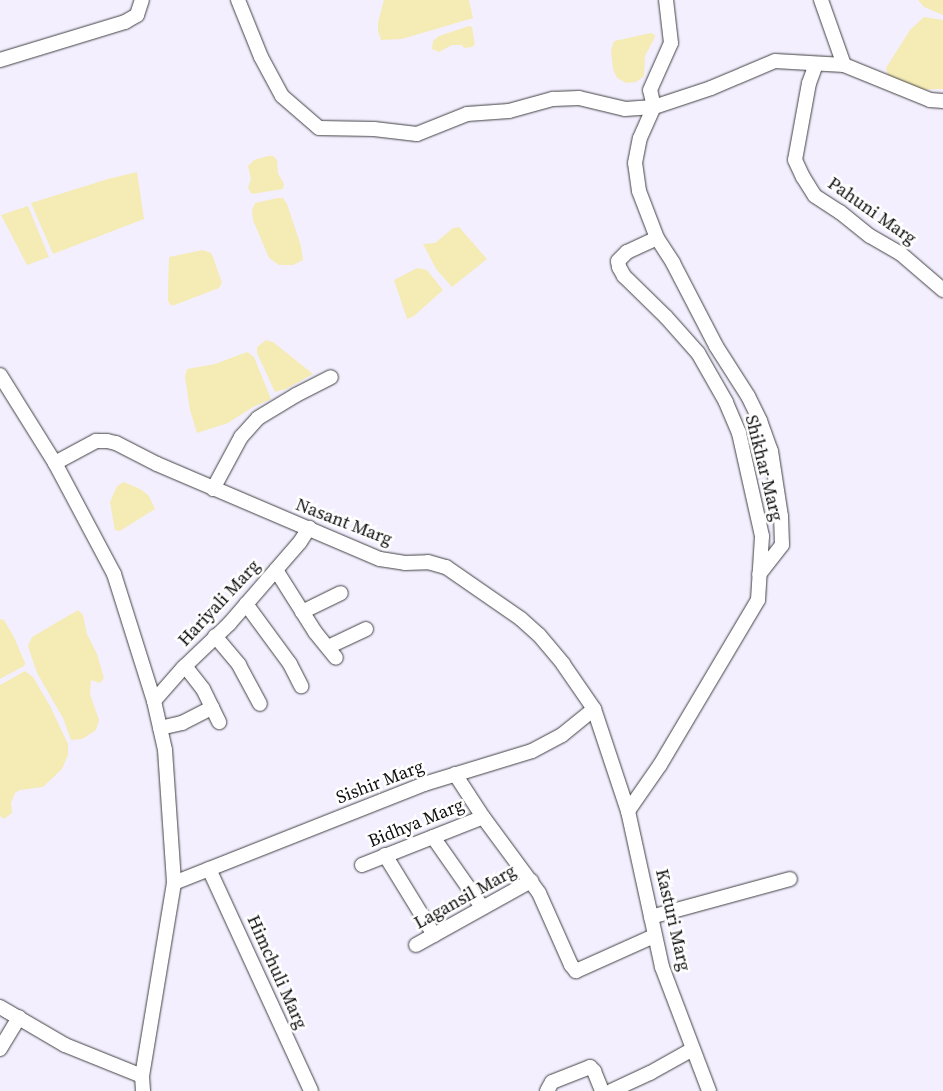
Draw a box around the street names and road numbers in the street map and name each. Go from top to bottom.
street label: Pahuni Marg [824,173,920,249]
street label: Shikhar Marg [740,413,788,523]
street label: Nasant Marg [293,494,395,550]
street label: Hariyali Marg [173,555,265,651]
street label: Sishir Marg [333,755,427,809]
street label: Bidhya Marg [365,794,467,852]
street label: Lagansil Marg [410,860,520,934]
street label: Kasturi Marg [651,867,695,973]
street label: Himchuli Marg [242,912,312,1032]

